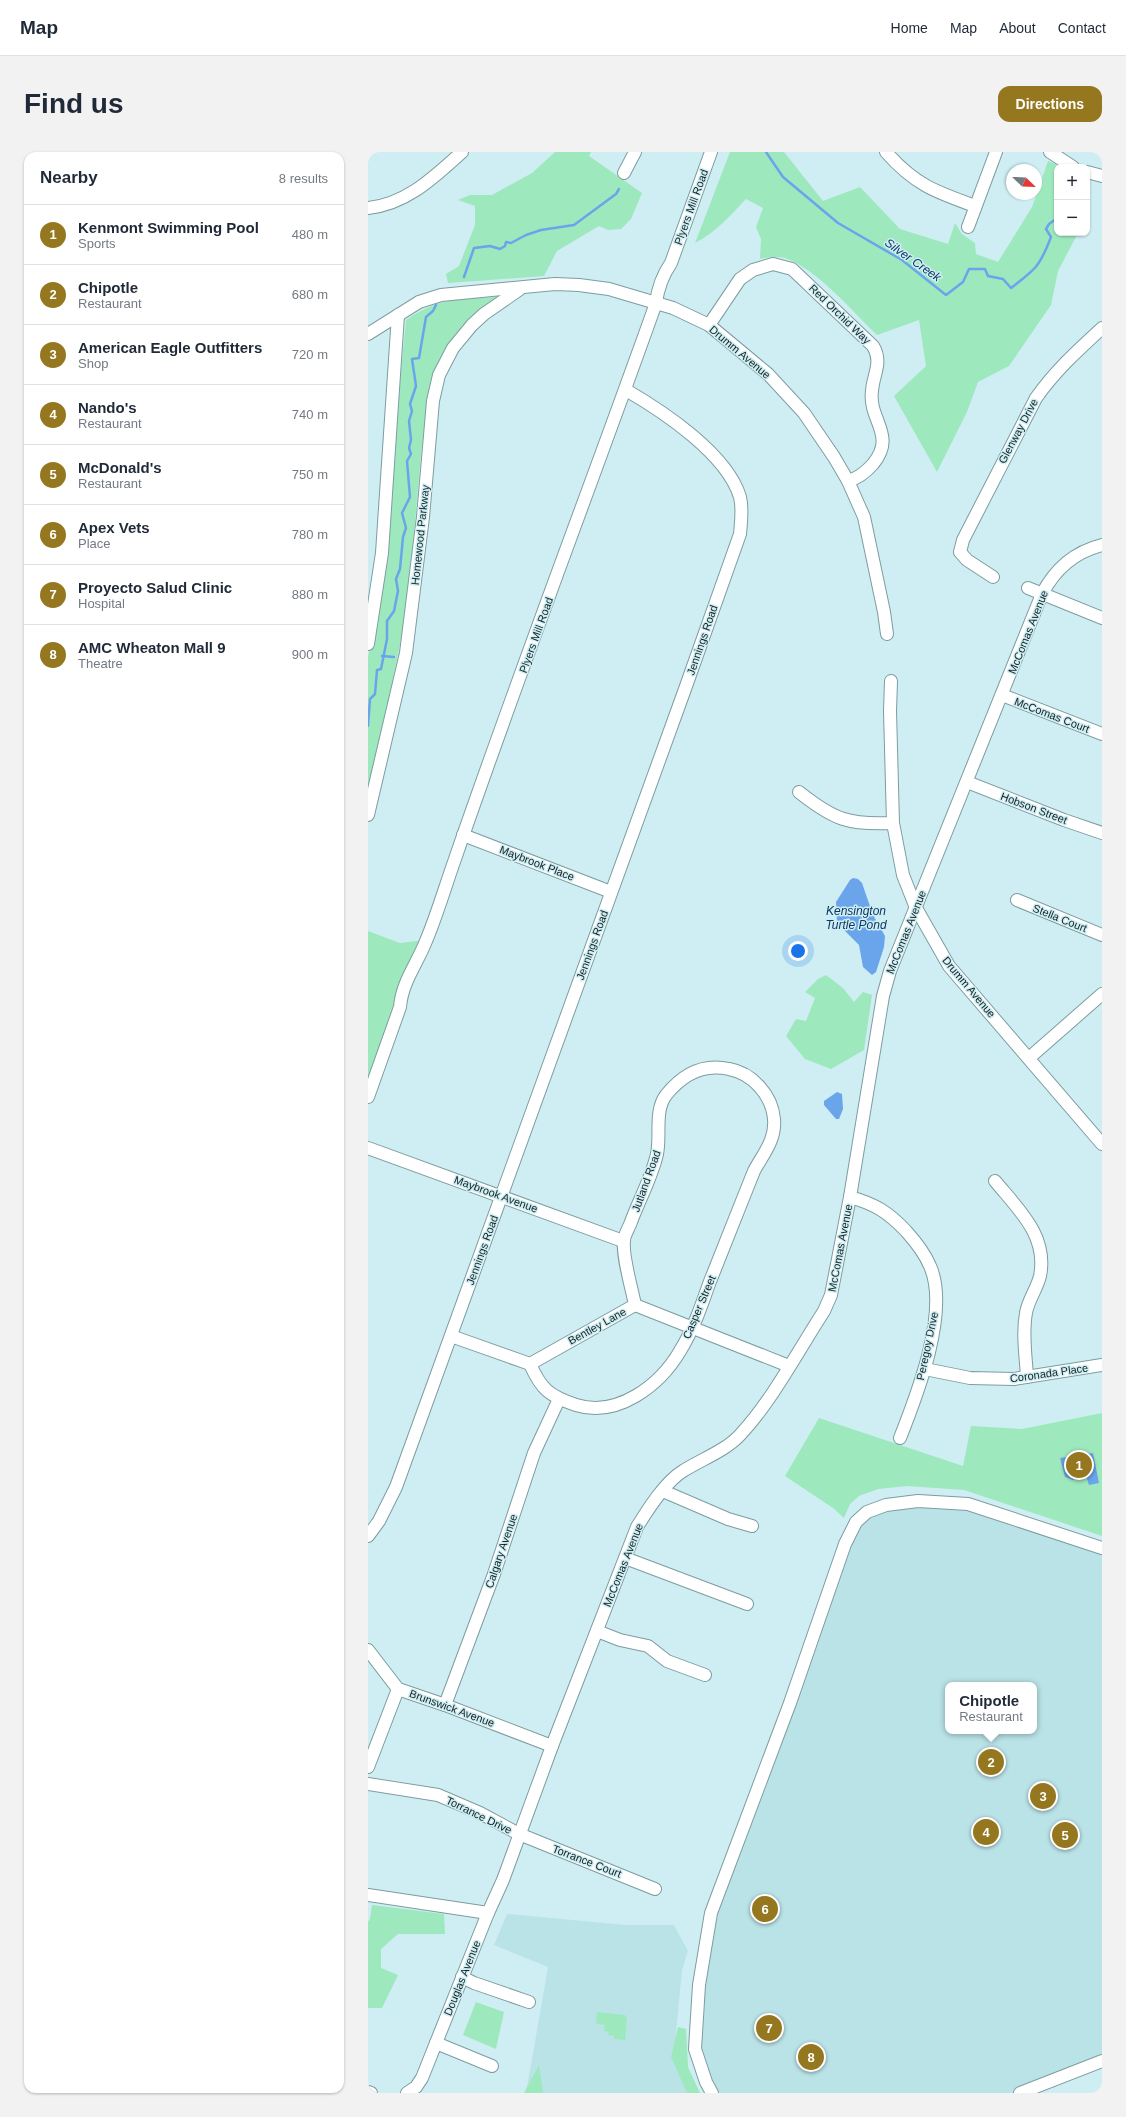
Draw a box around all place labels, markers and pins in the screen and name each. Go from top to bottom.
pin: 1 [1066,1450,1092,1480]
pin: 2 [978,1747,1004,1777]
pin: 3 [1030,1781,1056,1811]
pin: 4 [973,1817,999,1847]
pin: 5 [1052,1820,1078,1850]
pin: 6 [752,1894,778,1924]
pin: 7 [756,2013,782,2043]
pin: 8 [798,2042,824,2072]

